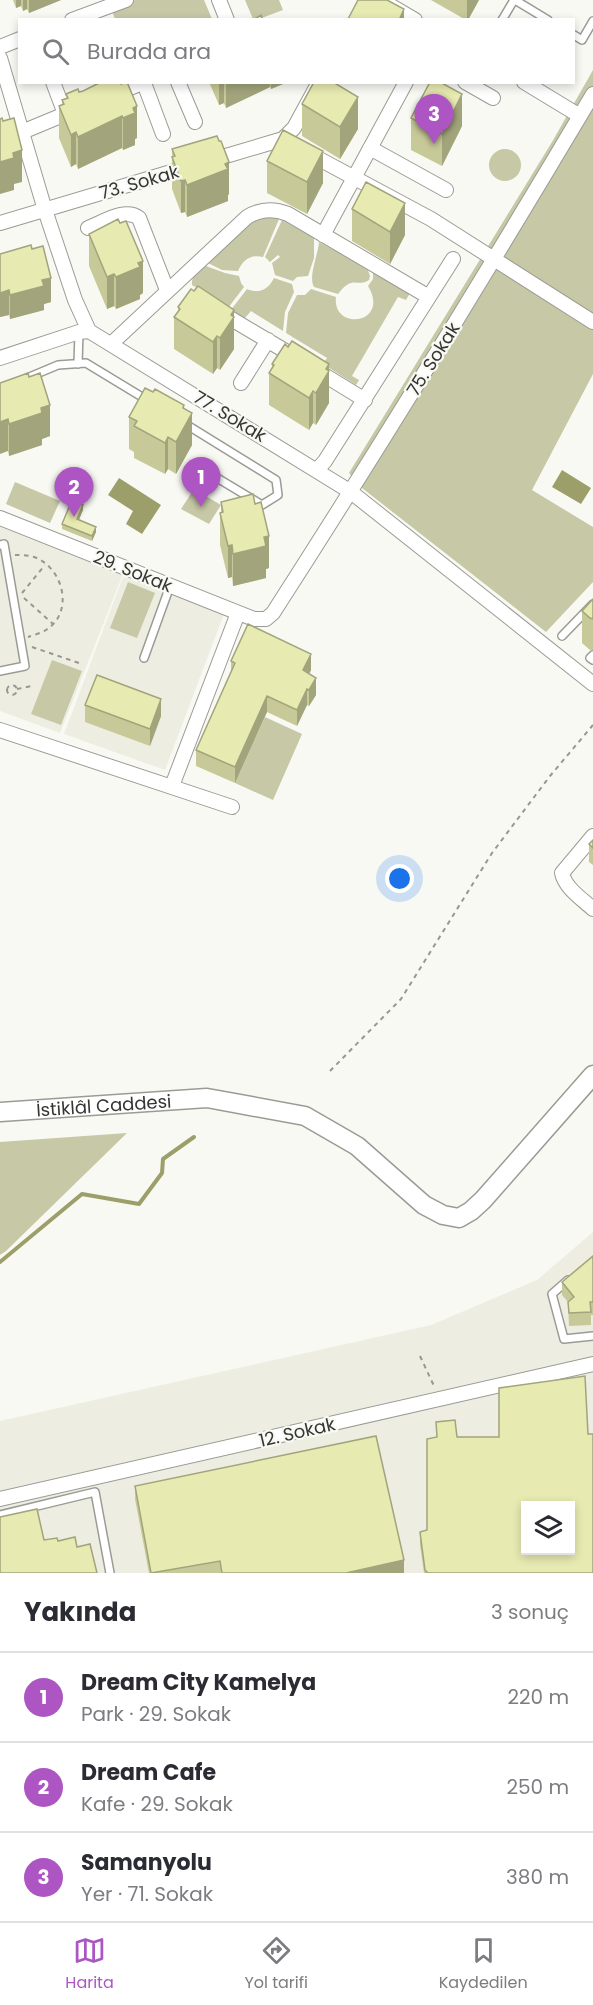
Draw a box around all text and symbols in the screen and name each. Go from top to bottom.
search box [18,18,575,84]
icon: search [39,35,72,68]
text: Burada ara [87,36,211,67]
pin: 3 [414,94,454,144]
street label: 73. Sokak [96,159,182,205]
street label: 75. Sokak [401,317,466,401]
street label: 77. Sokak [189,384,272,448]
pin: 1 [182,458,220,507]
pin: 2 [54,468,94,517]
street label: 29. Sokak [90,544,177,598]
your location [385,864,414,893]
street label: İstiklâl Caddesi [35,1088,172,1122]
street label: 12. Sokak [256,1411,338,1453]
map controls [521,1501,575,1555]
button: layers [521,1501,575,1555]
text: Yakında [24,1594,136,1630]
text: 3 sonuç [491,1598,569,1626]
text: Dream City Kamelya [81,1667,316,1698]
text: 1 [40,1683,47,1711]
text: 220 m [508,1683,569,1711]
text: Park · 29. Sokak [81,1700,231,1728]
text: Dream Cafe [81,1757,216,1788]
text: 2 [38,1773,49,1801]
text: 250 m [506,1773,569,1801]
text: Kafe · 29. Sokak [81,1790,233,1818]
text: Samanyolu [81,1847,212,1878]
text: 3 [37,1863,50,1891]
text: 380 m [506,1863,569,1891]
text: Yer · 71. Sokak [81,1880,213,1908]
tab: Harita [65,1934,114,1995]
tab: Yol tarifi [244,1934,308,1995]
tab: Kaydedilen [439,1934,528,1995]

